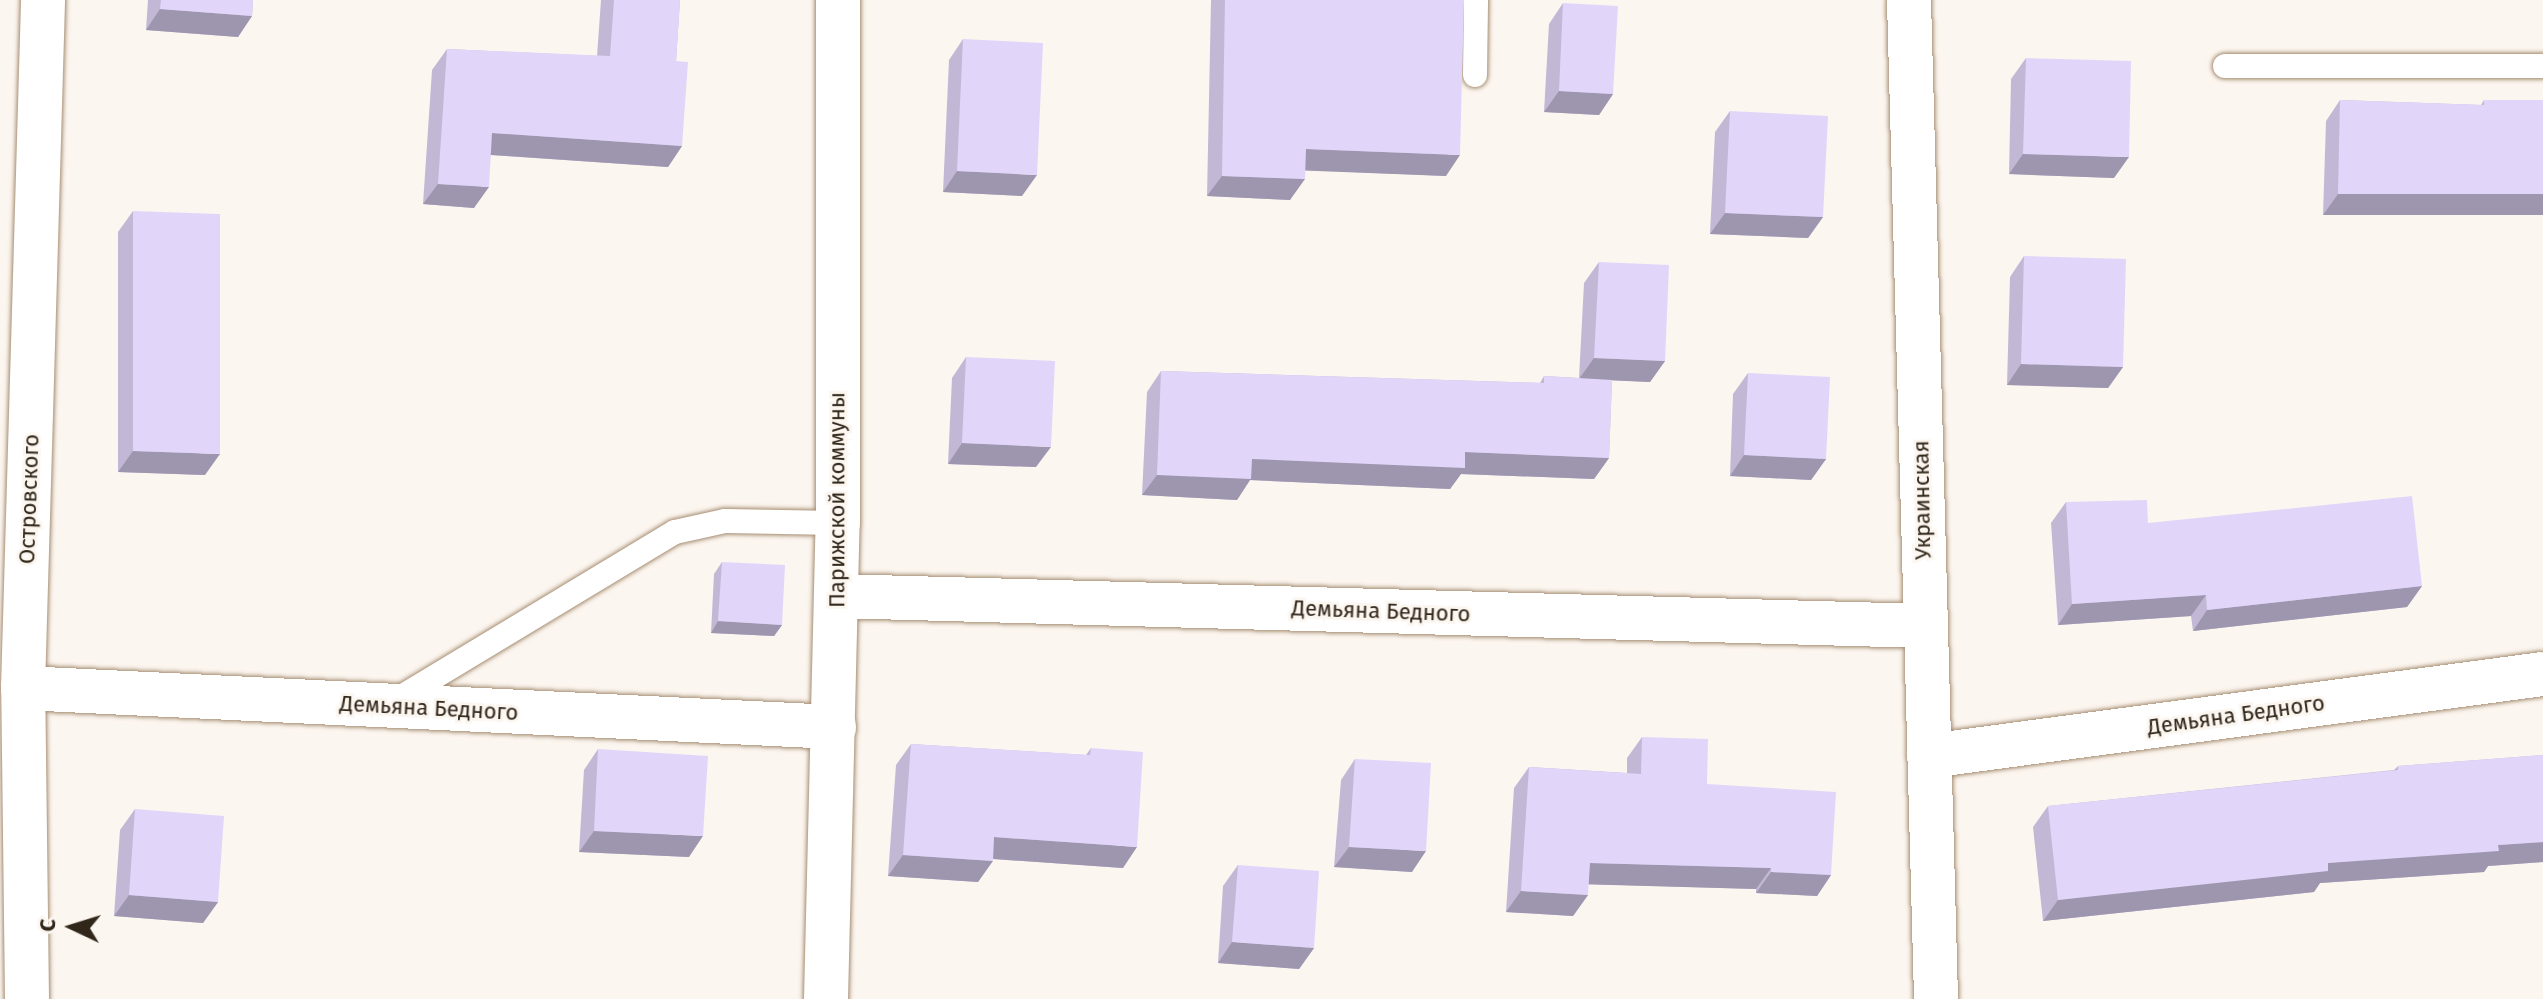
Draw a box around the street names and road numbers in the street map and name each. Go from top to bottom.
street label: Парижской коммуны [824,392,850,608]
street label: Островского [14,433,44,565]
street label: Украинская [1908,440,1936,560]
street label: Демьяна Бедного [1291,595,1471,627]
street label: Демьяна Бедного [2146,689,2326,741]
street label: Демьяна Бедного [339,690,519,726]

